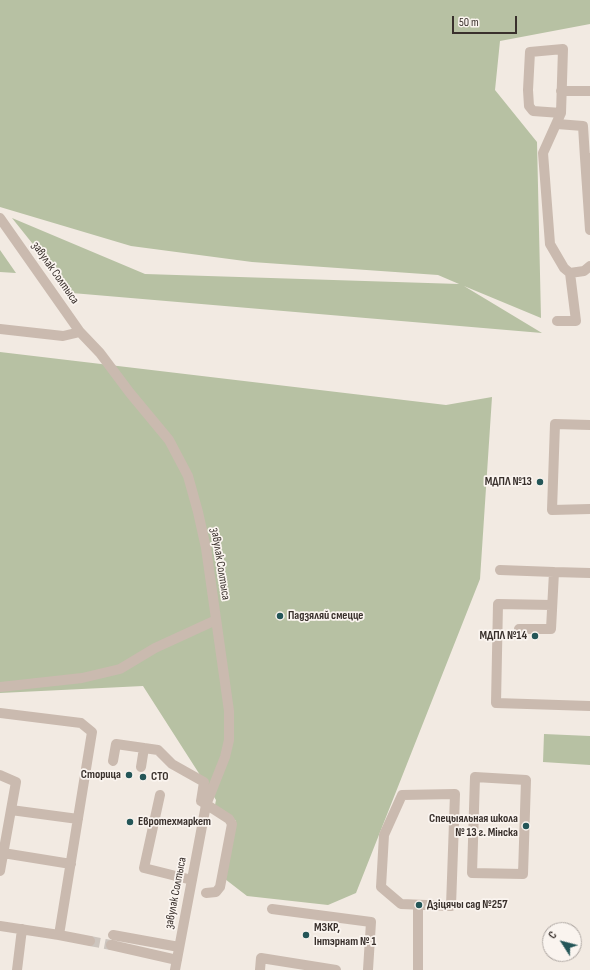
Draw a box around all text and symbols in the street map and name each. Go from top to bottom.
scale bar [454,8,519,34]
text: 50 m [459,15,479,30]
street label: завулак Солтыса [28,239,82,307]
place label: МДПЛ №13 [485,475,532,489]
marker: МДПЛ №13 [535,477,545,487]
street label: завулак Солтыса [207,527,233,601]
place label: Падзяляй смецце [288,609,363,623]
marker: Падзяляй смецце [275,611,285,621]
place label: МДПЛ №14 [479,629,527,643]
marker: МДПЛ №14 [530,631,540,641]
place label: Сторица [81,768,121,782]
marker: Сторица [124,770,134,780]
place label: СТО [151,770,168,784]
marker: СТО [138,772,148,782]
place label: Спецыяльная школа № 13 г. Мінска [429,812,518,840]
place label: Евротехмаркет [138,815,211,829]
marker: Евротехмаркет [125,817,135,827]
marker: Спецыяльная школа № 13 г. Мінска [521,821,531,831]
street label: завулак Солтыса [162,856,190,930]
place label: Дзіцячы сад №257 [427,898,508,912]
marker: Дзіцячы сад №257 [414,900,424,910]
place label: МЗКР, Інтэрнат № 1 [314,921,376,949]
north arrow [542,922,582,962]
text: С [546,929,560,941]
marker: МЗКР, Інтэрнат № 1 [301,930,311,940]

